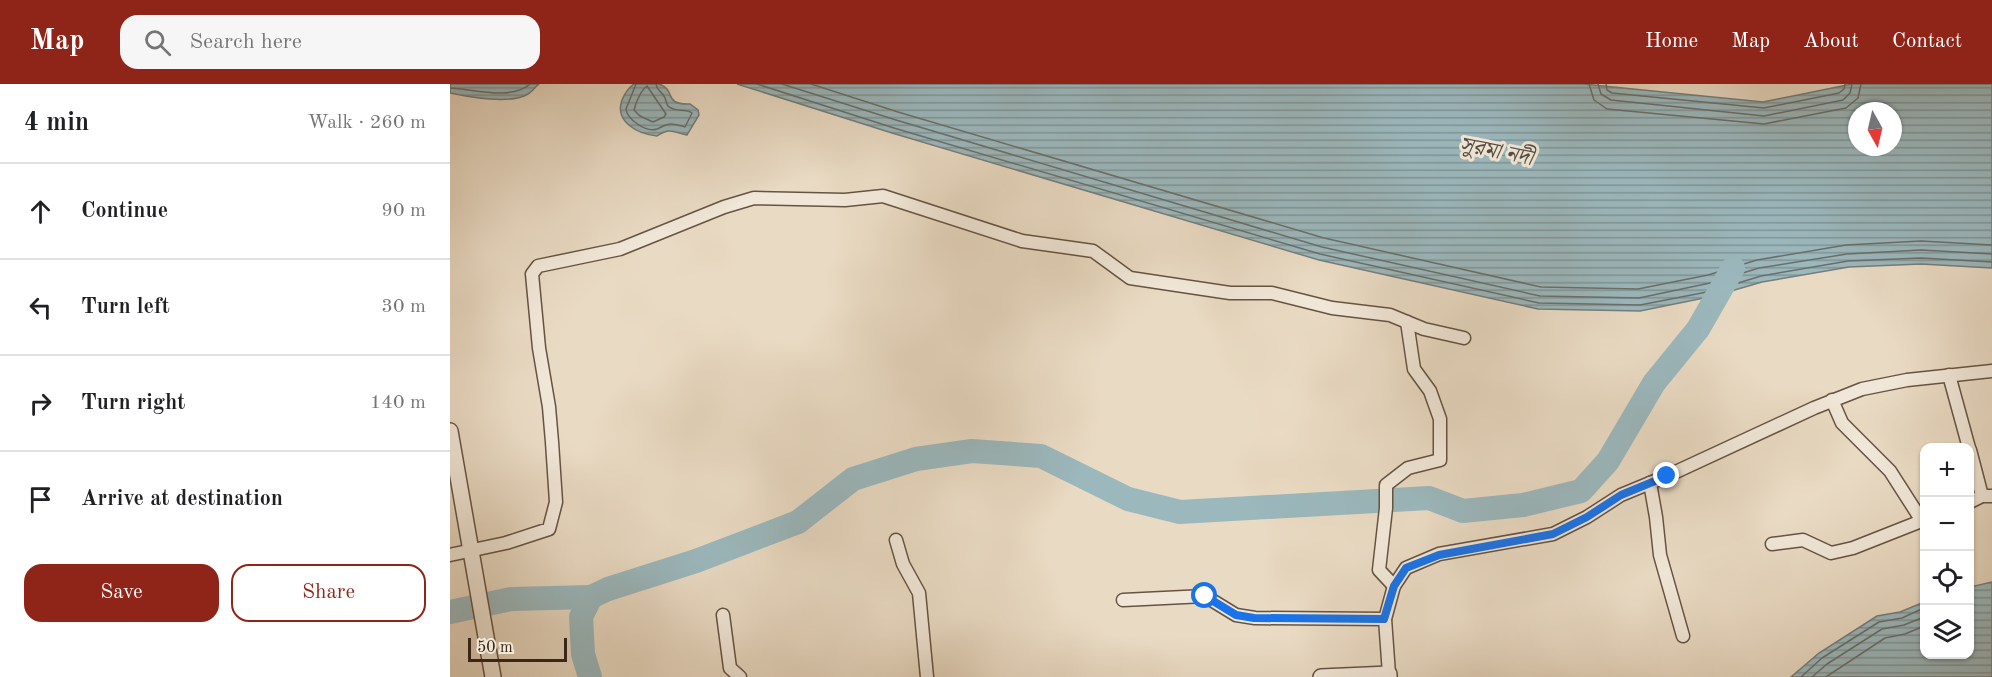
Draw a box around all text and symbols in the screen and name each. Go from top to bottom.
search box [120,15,540,69]
icon: search [141,26,174,59]
text: Map [30,28,84,56]
text: Search here [189,31,302,53]
text: Home [1645,31,1698,52]
text: Map [1731,31,1770,52]
text: About [1803,31,1859,52]
text: Contact [1892,31,1962,52]
north arrow [1848,102,1902,156]
text: 4 min [24,110,89,136]
text: Walk · 260 m [307,113,426,133]
water label: সুরমা নদী [1457,130,1538,171]
icon: ahead [24,195,57,228]
text: Continue [81,200,168,222]
text: 90 m [381,201,426,221]
icon: left [24,291,57,324]
text: Turn left [81,296,170,318]
text: 30 m [381,297,426,317]
icon: right [24,387,57,420]
text: Turn right [81,392,185,414]
text: 140 m [370,393,426,413]
map controls [1920,443,1974,659]
button: + [1920,443,1974,497]
route end [1653,462,1679,488]
icon: arrive [24,483,57,516]
text: Arrive at destination [81,488,283,510]
button: − [1920,497,1974,551]
button: locate [1920,551,1974,605]
button: Save [24,564,219,622]
button: Share [231,564,426,622]
route start [1191,582,1217,608]
button: layers [1920,605,1974,659]
scale bar [468,635,567,662]
text: 50 m [477,640,513,656]

